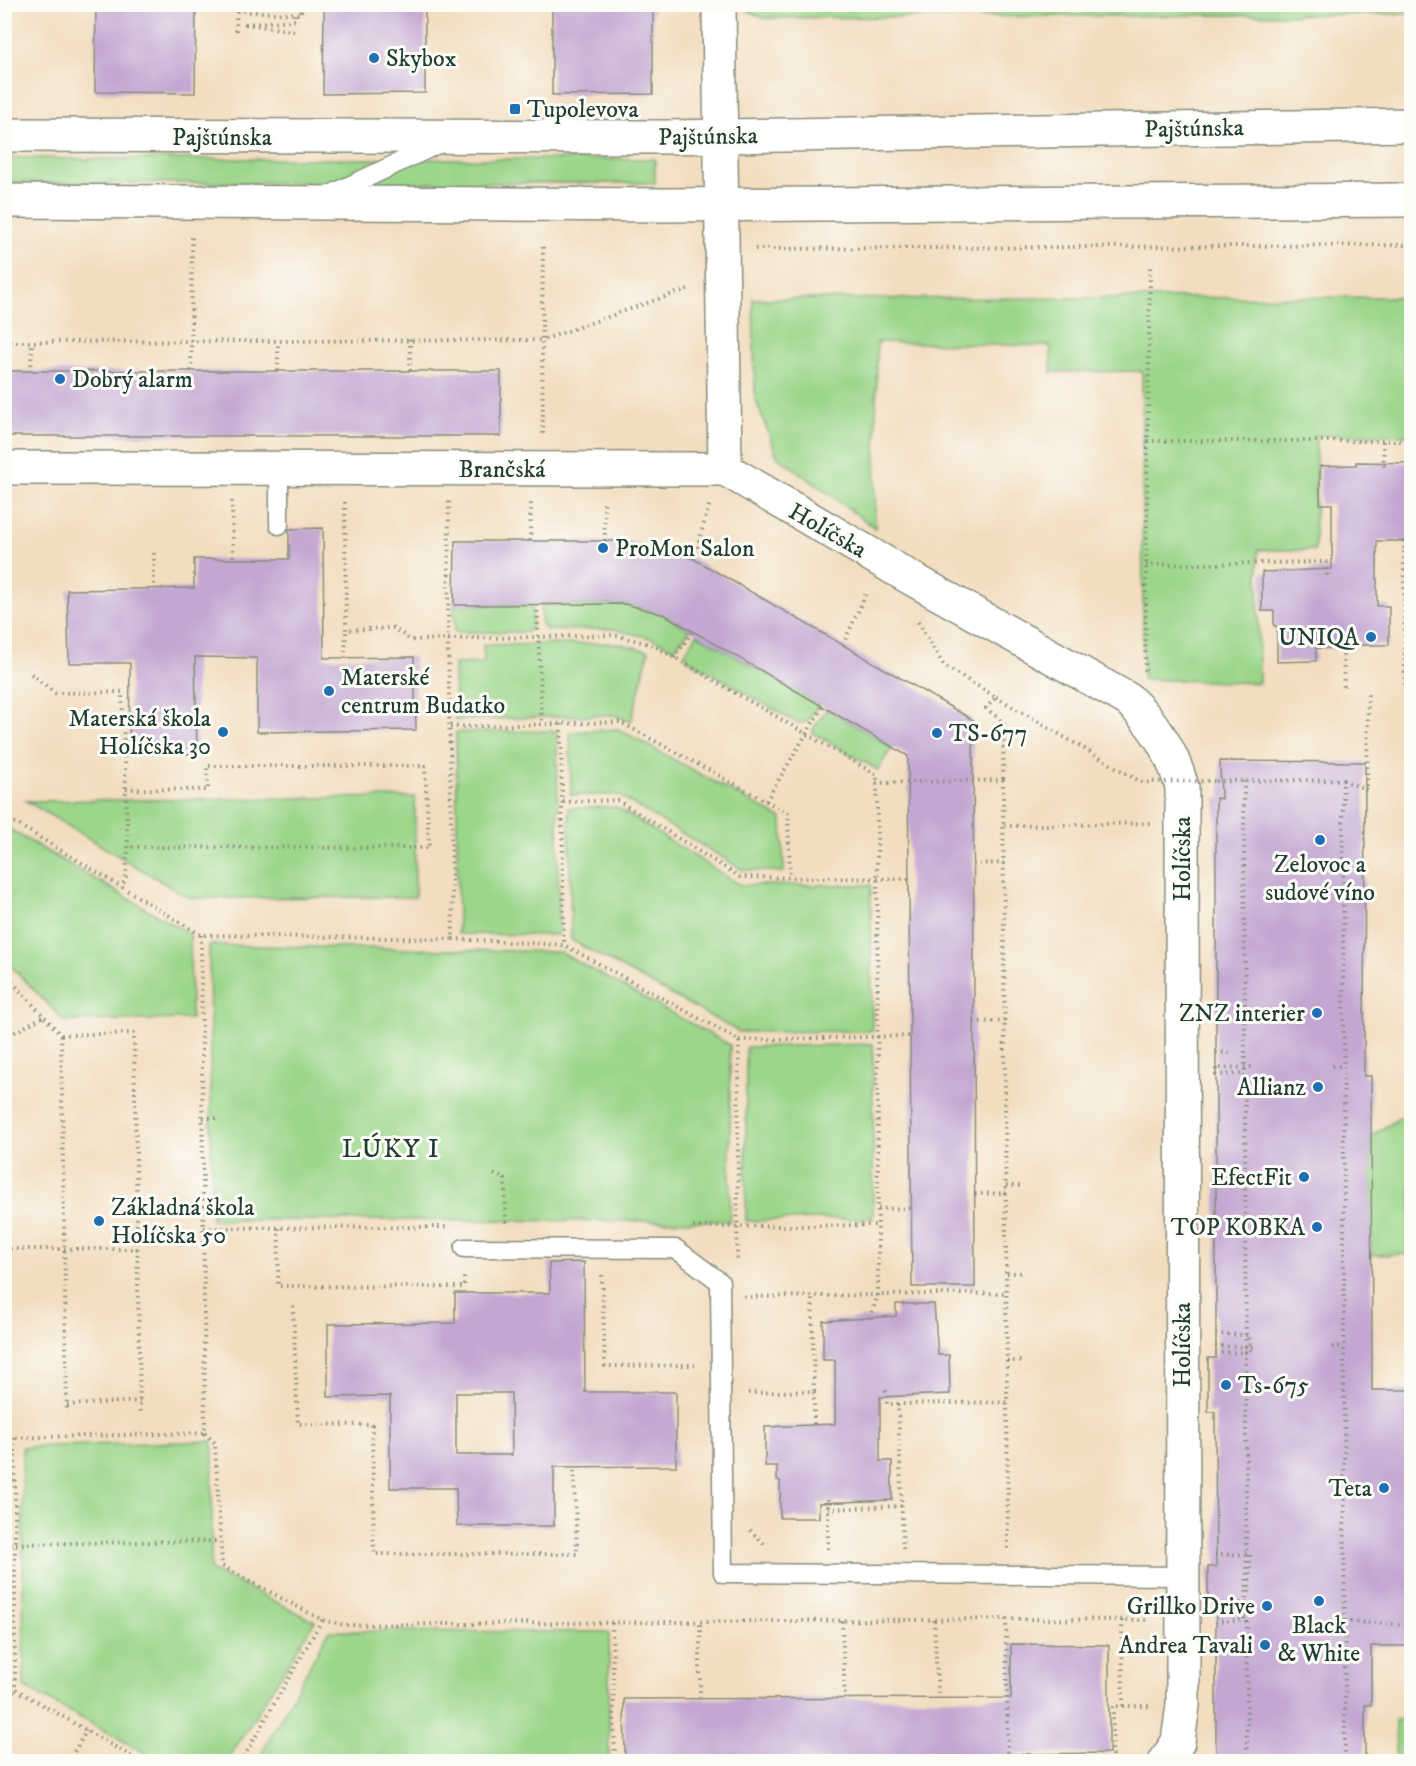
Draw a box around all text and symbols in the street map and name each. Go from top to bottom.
place label: Skybox [386,44,457,74]
marker: Skybox [367,51,381,65]
place label: Tupolevova [527,95,639,125]
marker: Tupolevova [508,102,522,116]
street label: Pajštúnska [1144,113,1245,145]
street label: Pajštúnska [658,121,759,153]
street label: Pajštúnska [172,123,273,153]
place label: Dobrý alarm [72,365,193,395]
marker: Dobrý alarm [53,372,67,386]
street label: Brančská [458,455,546,485]
street label: Holíčska [783,497,873,566]
place label: ProMon Salon [615,534,755,564]
marker: ProMon Salon [596,541,610,555]
place label: UNIQA [1278,623,1360,653]
marker: UNIQA [1364,630,1378,644]
place label: Materské centrum Budatko [341,663,505,721]
marker: Materské centrum Budatko [322,684,336,698]
place label: Materská škola Holíčska 30 [68,704,212,762]
place label: TS-677 [949,719,1027,749]
marker: Materská škola Holíčska 30 [216,725,230,739]
marker: TS-677 [930,726,944,740]
street label: Holíčska [1168,816,1198,902]
marker: Zelovoc a sudové víno [1313,833,1327,847]
place label: Zelovoc a sudové víno [1265,850,1375,908]
place label: ZNZ interier [1179,999,1305,1029]
marker: ZNZ interier [1310,1006,1324,1020]
place label: Allianz [1237,1073,1307,1103]
marker: Allianz [1311,1080,1325,1094]
district label: LÚKY I [342,1132,440,1166]
place label: EfectFit [1211,1163,1292,1193]
marker: EfectFit [1297,1170,1311,1184]
place label: Základná škola Holíčska 50 [111,1193,255,1251]
place label: TOP KOBKA [1171,1213,1306,1243]
marker: Základná škola Holíčska 50 [92,1214,106,1228]
marker: TOP KOBKA [1310,1220,1324,1234]
street label: Holíčska [1168,1302,1198,1388]
place label: Ts-675 [1238,1371,1309,1401]
marker: Ts-675 [1219,1378,1233,1392]
place label: Teta [1328,1474,1373,1504]
marker: Teta [1377,1481,1391,1495]
place label: Grillko Drive [1127,1592,1255,1622]
marker: Black & White [1312,1594,1326,1608]
marker: Grillko Drive [1260,1599,1274,1613]
place label: Black & White [1278,1611,1360,1669]
place label: Andrea Tavali [1119,1631,1253,1661]
marker: Andrea Tavali [1258,1638,1272,1652]

